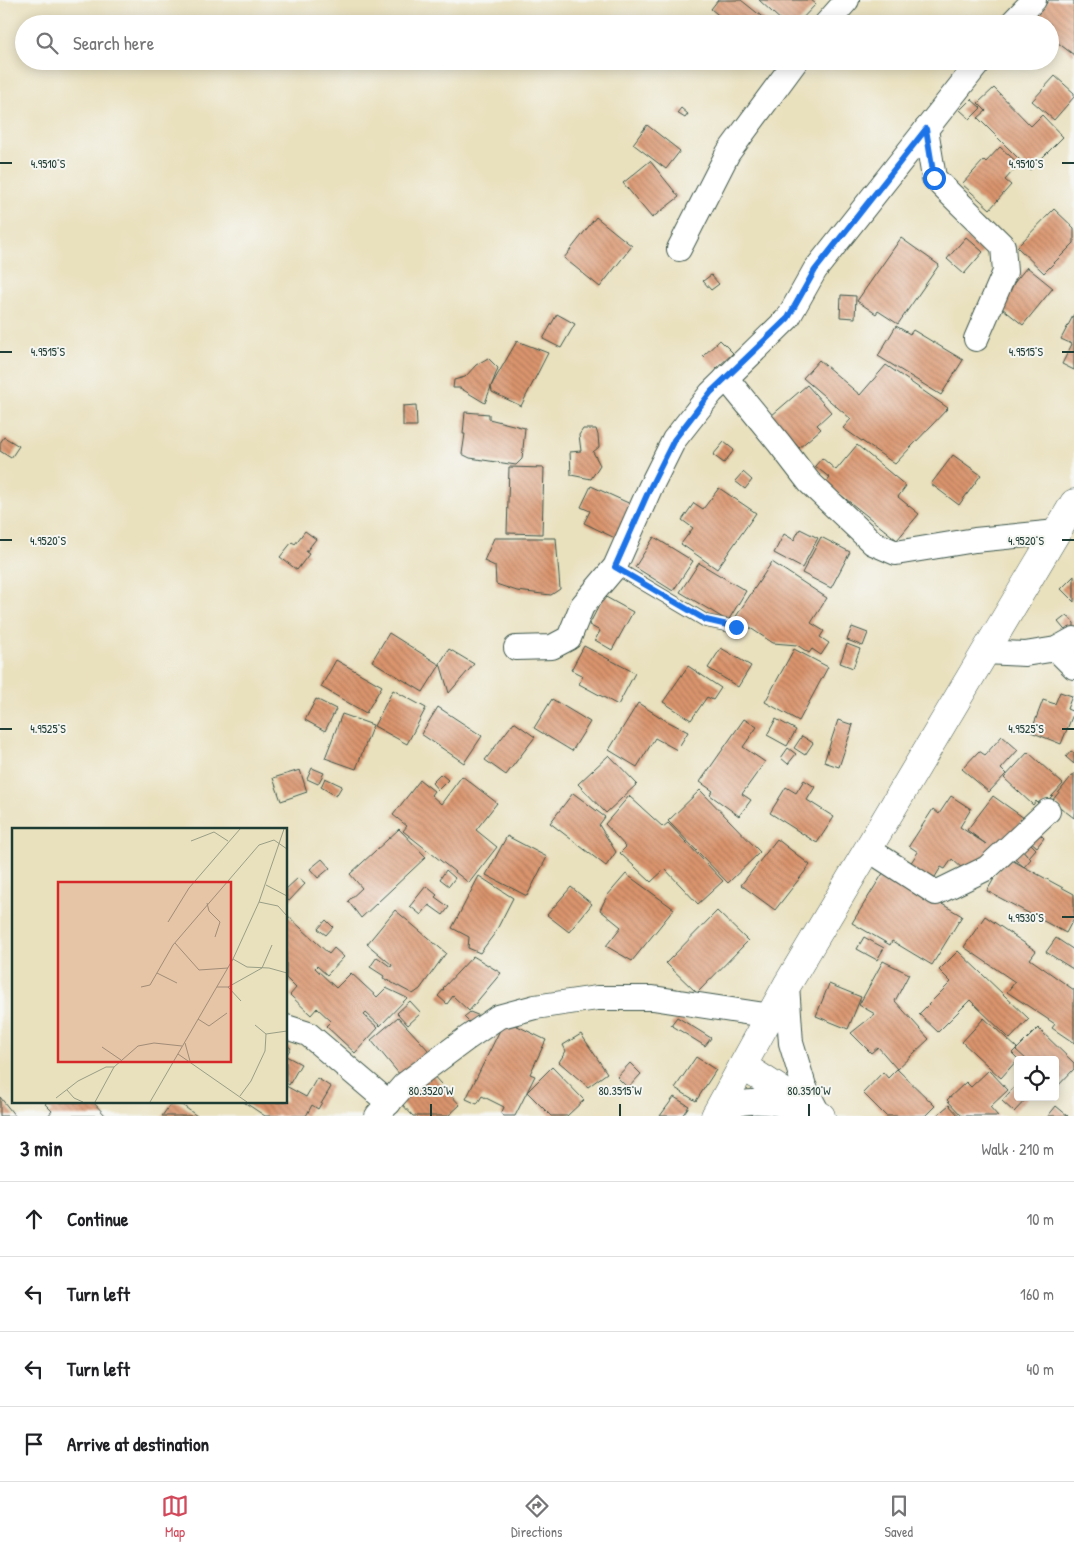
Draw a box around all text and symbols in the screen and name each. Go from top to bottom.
search box [15,15,1059,70]
icon: search [33,29,61,57]
text: Search here [73,30,154,56]
text: 4.9510°S [31,155,66,172]
text: 4.9510°S [1009,155,1044,172]
route start [923,167,946,190]
text: 4.9515°S [31,343,66,360]
text: 4.9515°S [1009,343,1044,360]
text: 4.9520°S [30,532,66,549]
text: 4.9520°S [1008,532,1044,549]
route end [725,616,748,639]
text: 4.9525°S [30,720,66,737]
text: 4.9525°S [1008,720,1044,737]
inset map [12,828,288,1104]
text: 4.9530°S [1008,909,1044,926]
map controls [1014,1056,1059,1101]
button: locate [1014,1056,1059,1101]
text: 80.3520°W [409,1082,454,1099]
text: 80.3515°W [598,1082,642,1099]
text: 80.3510°W [787,1082,831,1099]
text: 3 min [20,1134,63,1163]
text: Walk · 210 m [981,1138,1054,1160]
icon: ahead [20,1205,48,1233]
text: Continue [67,1206,128,1232]
text: 10 m [1026,1208,1054,1230]
icon: left [20,1280,48,1308]
text: Turn left [67,1281,130,1307]
text: 160 m [1020,1283,1054,1305]
icon: left [20,1355,48,1383]
text: Turn left [67,1356,130,1382]
text: 40 m [1026,1358,1054,1380]
icon: arrive [20,1430,48,1458]
text: Arrive at destination [67,1431,209,1457]
tab: Map [161,1492,189,1541]
tab: Directions [511,1492,562,1541]
tab: Saved [884,1492,913,1541]

